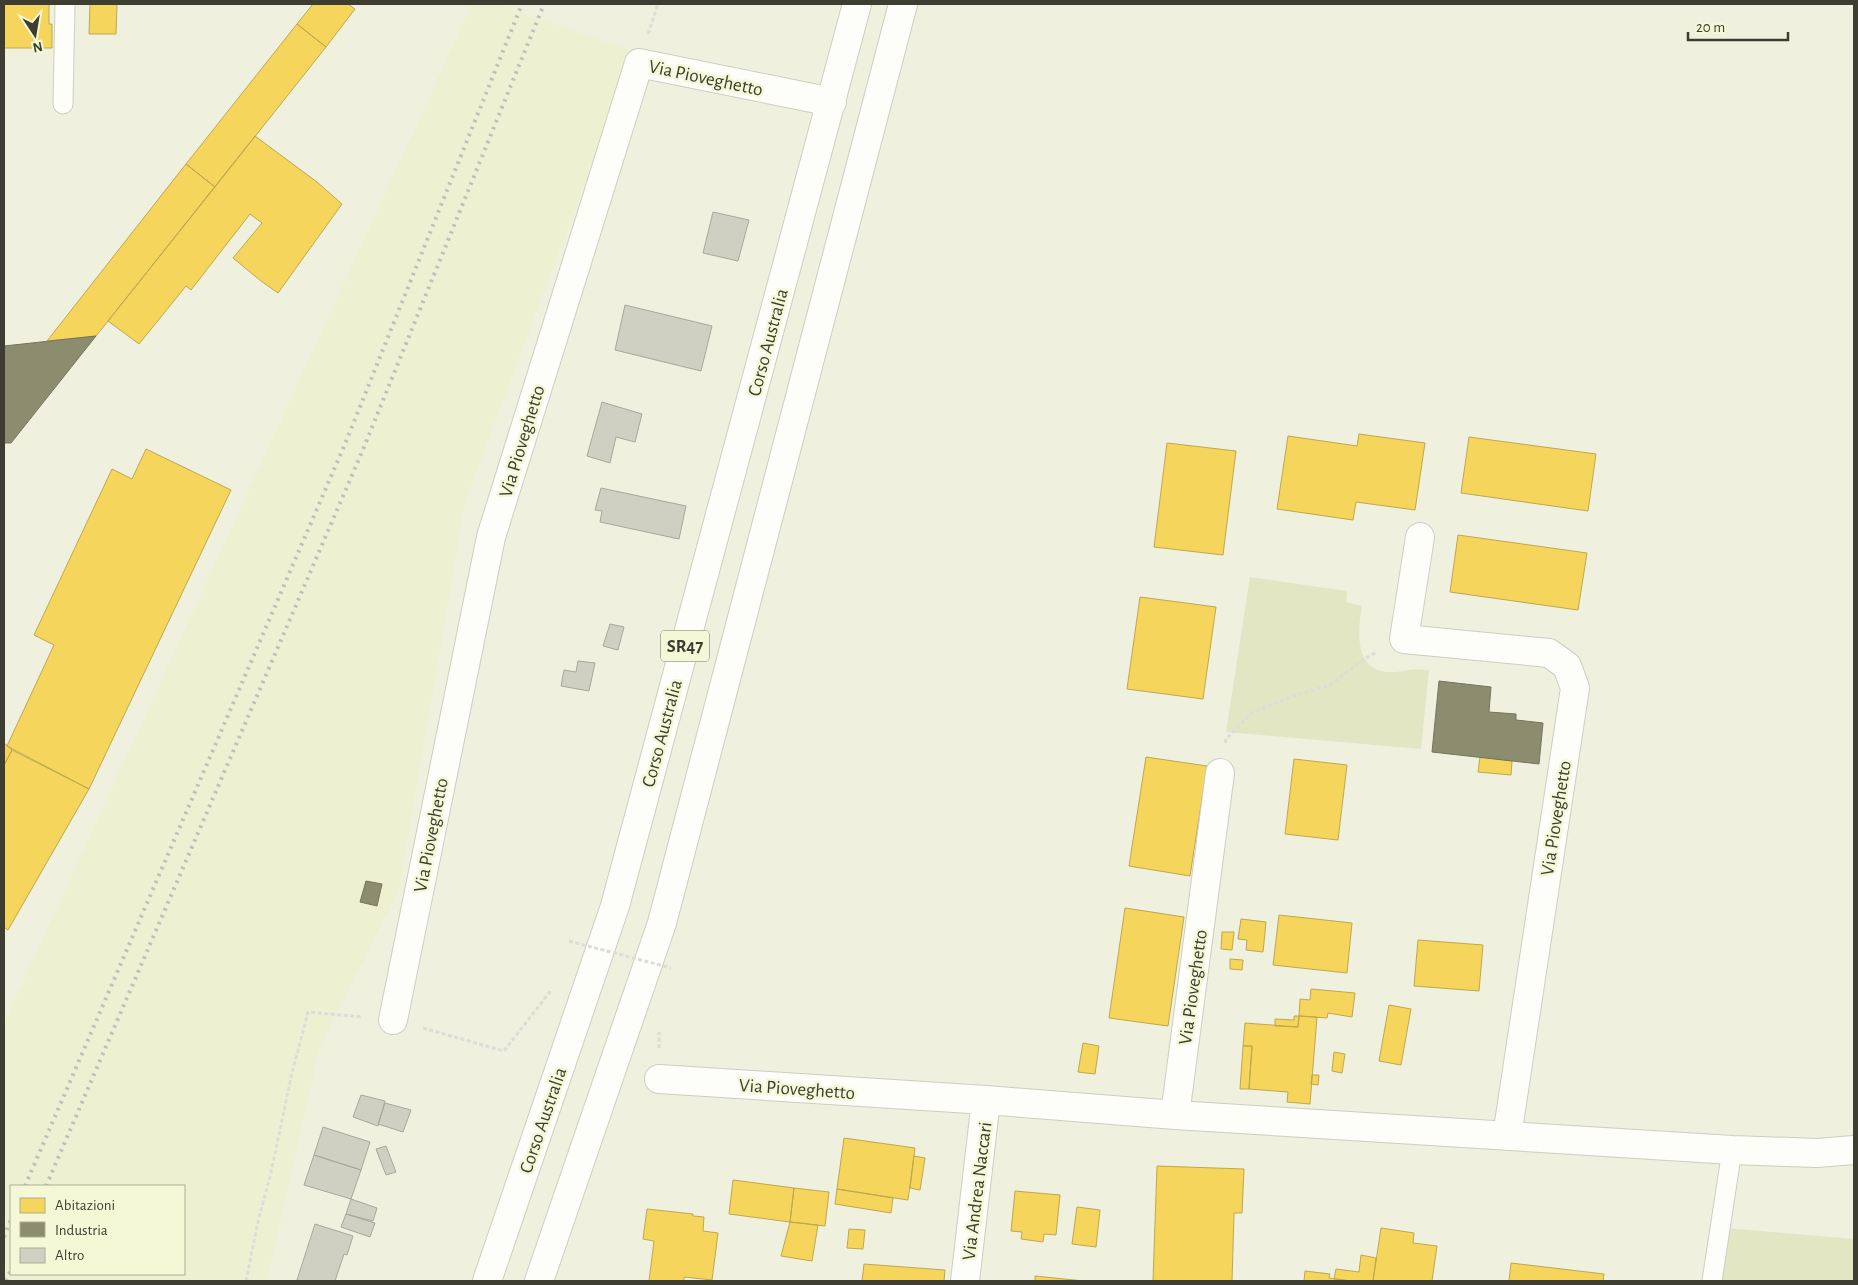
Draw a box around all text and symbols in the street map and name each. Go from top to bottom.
north arrow [10,10,60,60]
scale bar [1688,10,1788,42]
text: 20 m [1696,20,1725,35]
text: N [31,39,44,55]
street label: Via Pioveghetto [647,57,764,100]
street label: Corso Australia [745,286,792,398]
street label: Via Pioveghetto [496,383,549,500]
road number: SR47 [661,630,709,661]
street label: Corso Australia [639,677,686,789]
street label: Via Pioveghetto [1538,759,1575,877]
street label: Via Pioveghetto [411,776,452,894]
street label: Via Pioveghetto [1176,928,1211,1046]
street label: Corso Australia [516,1065,570,1176]
street label: Via Pioveghetto [738,1076,856,1103]
street label: Via Andrea Naccari [960,1121,995,1262]
legend [10,1185,185,1275]
text: Abitazioni [55,1198,115,1213]
text: Industria [55,1223,108,1238]
text: Altro [55,1248,84,1263]

